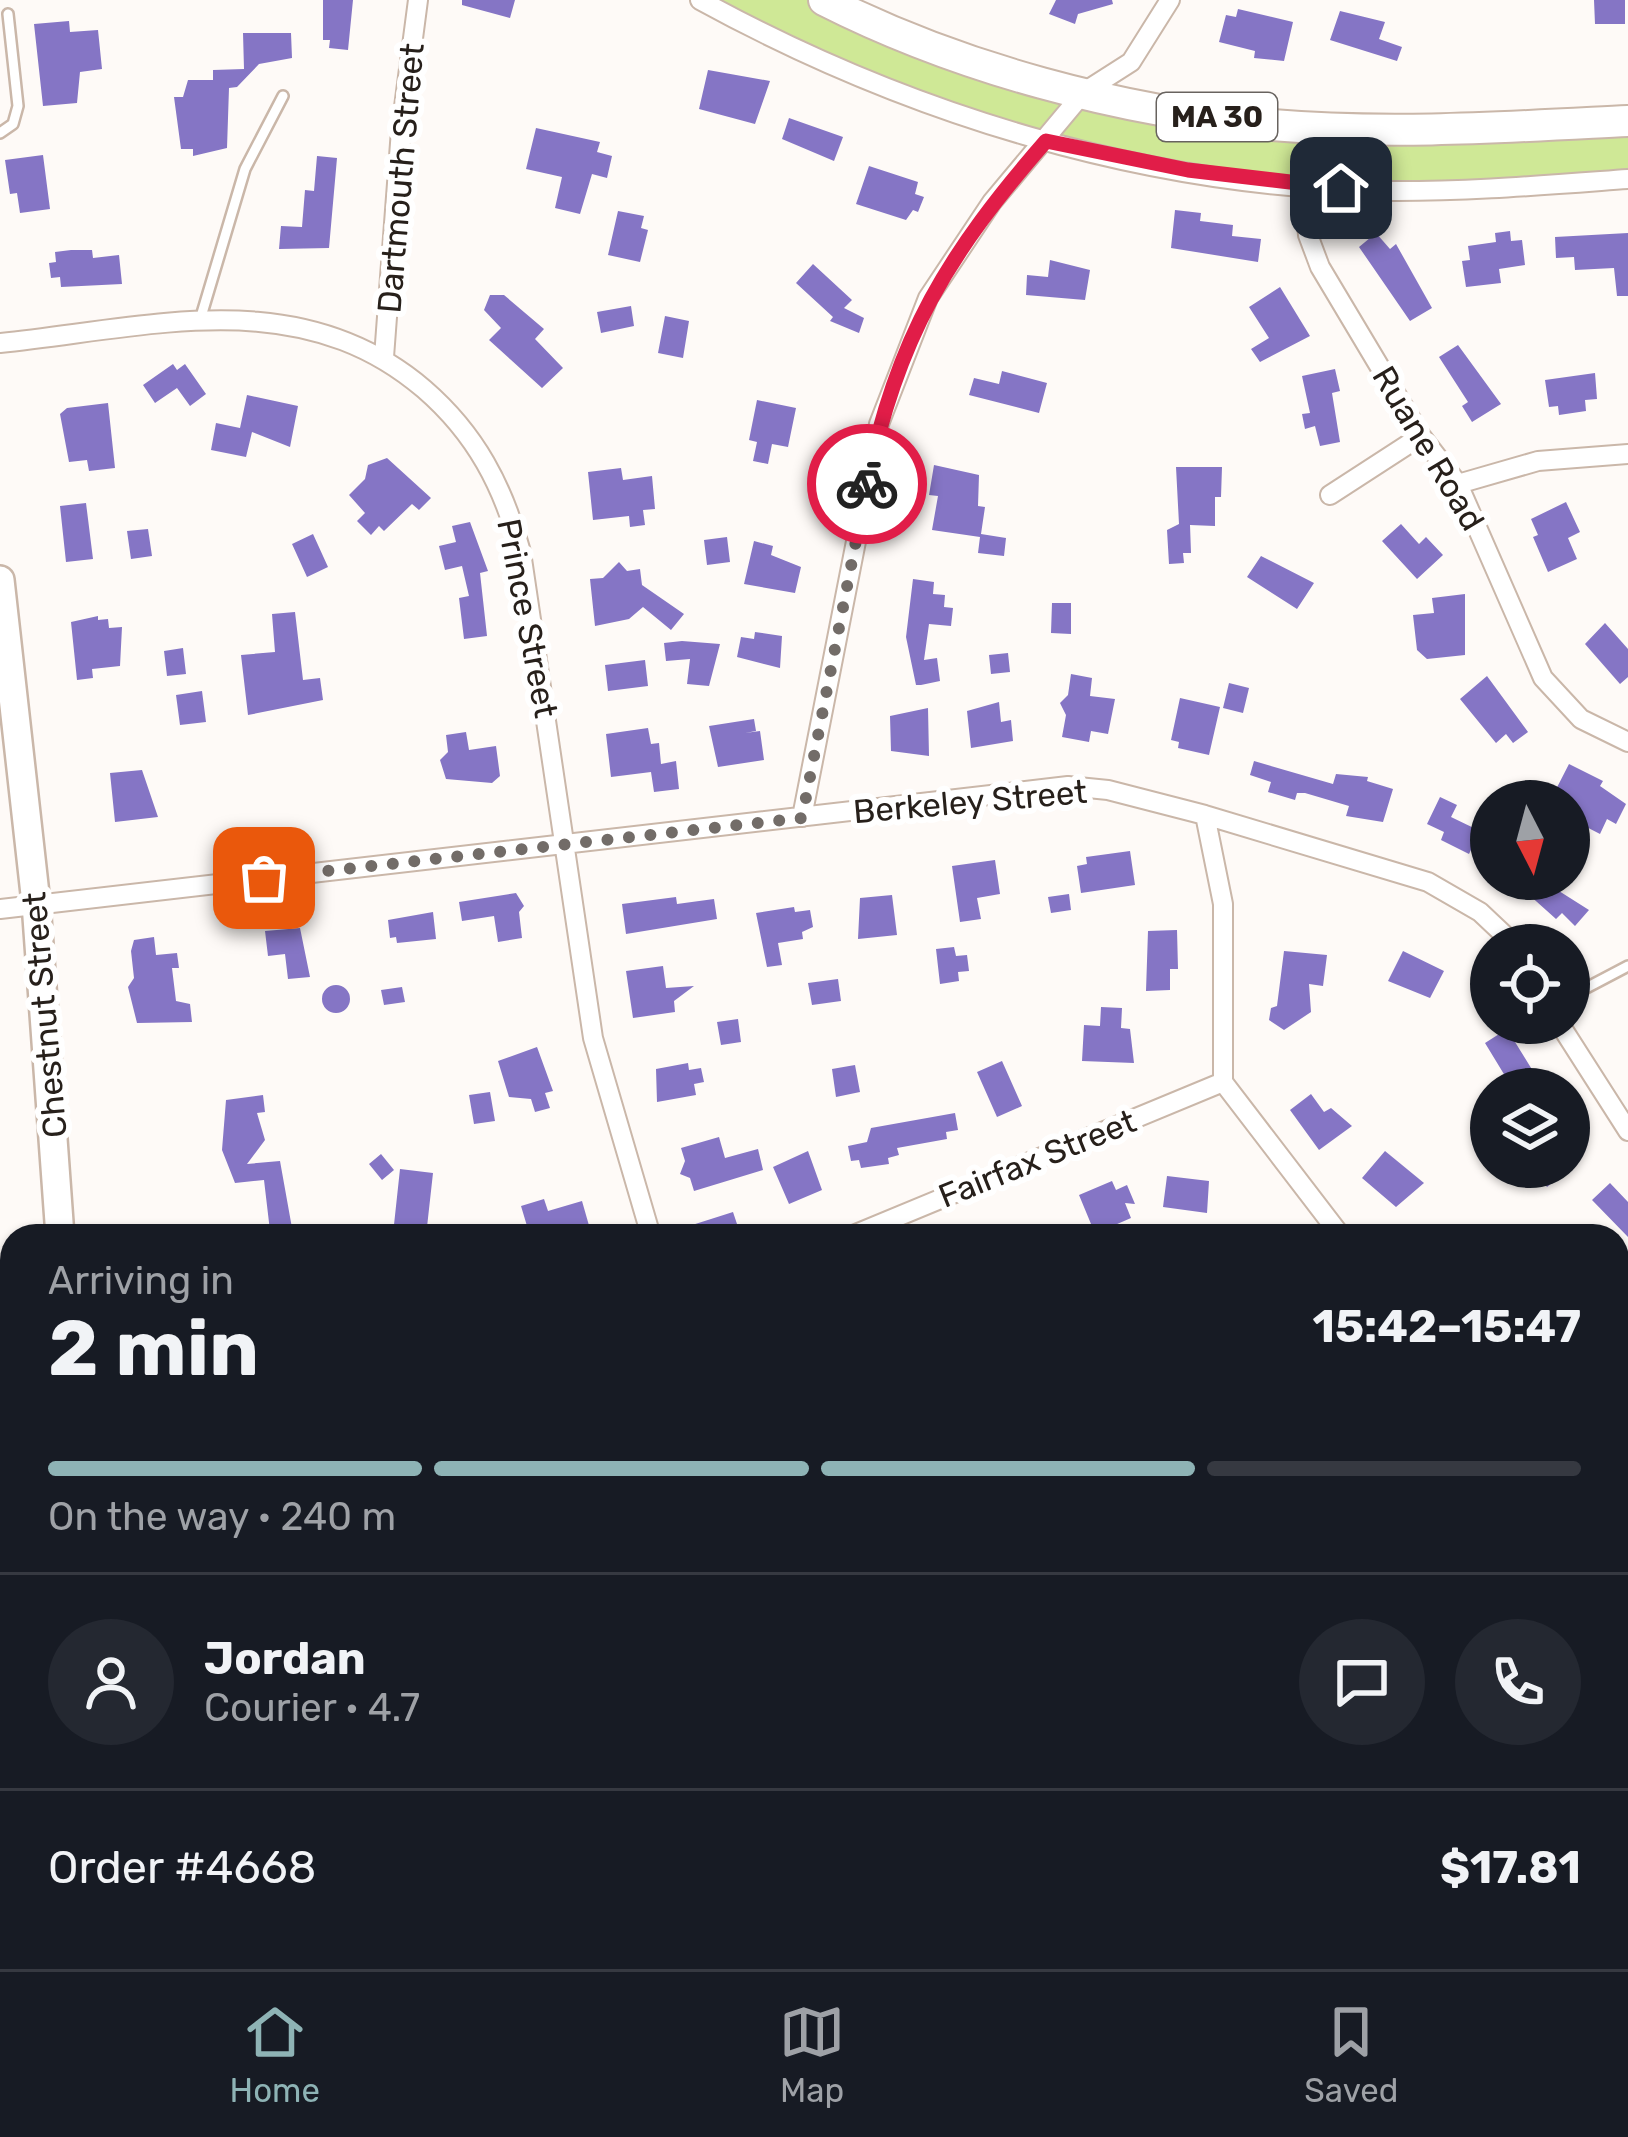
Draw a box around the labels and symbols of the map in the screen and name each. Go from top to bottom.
street label: Dartmouth Street [369,41,432,315]
road number: MA 30 [1157,93,1277,141]
pin [1290,137,1392,239]
street label: Ruane Road [1364,359,1493,537]
courier [807,424,927,544]
street label: Prince Street [489,515,566,721]
street label: Berkeley Street [852,772,1089,831]
north arrow [1470,780,1590,900]
pin [213,827,315,929]
street label: Chestnut Street [14,890,75,1139]
street label: Fairfax Street [933,1101,1141,1216]

